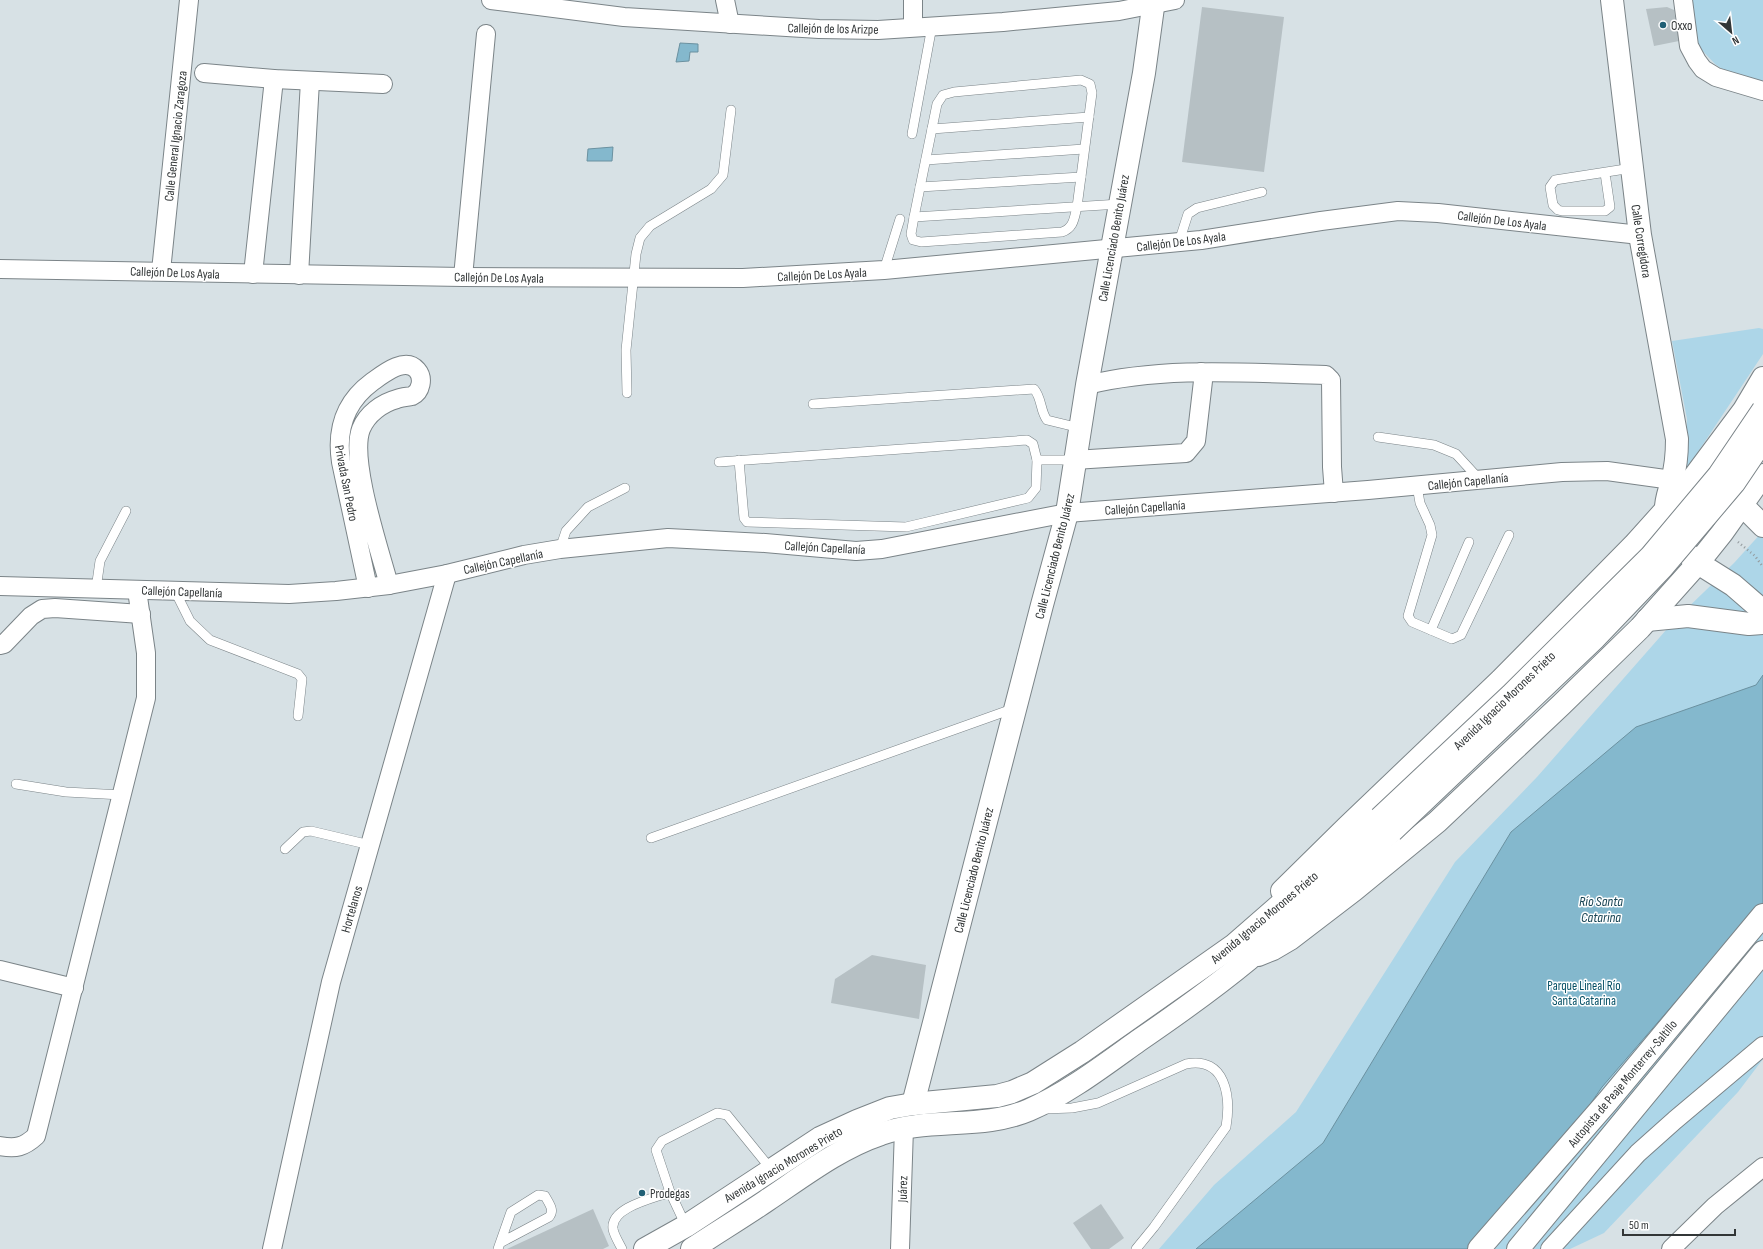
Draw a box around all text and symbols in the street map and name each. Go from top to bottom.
north arrow [1711,12,1751,52]
place label: Oxxo [1671,18,1692,34]
street label: Callejón de los Arizpe [787,20,879,38]
marker: Oxxo [1658,20,1668,30]
text: N [1730,33,1741,48]
street label: Calle General Ignacio Zaragoza [161,70,191,202]
street label: Calle Licenciado Benito Juárez [1095,173,1133,303]
street label: Calle Corregidora [1627,203,1655,279]
street label: Callejón De Los Ayala [1456,208,1547,234]
street label: Callejón De Los Ayala [1136,229,1227,255]
street label: Callejón De Los Ayala [130,263,220,283]
street label: Callejón De Los Ayala [777,265,867,285]
street label: Callejón De Los Ayala [454,269,544,287]
street label: Privada San Pedro [331,444,361,523]
street label: Callejón Capellanía [1427,470,1509,494]
street label: Calle Licenciado Benito Juárez [1032,492,1078,621]
street label: Callejón Capellanía [1104,497,1186,519]
street label: Callejón Capellanía [784,538,866,558]
street label: Callejón Capellanía [462,546,545,578]
street label: Callejón Capellanía [141,583,223,601]
street label: Avenida Ignacio Morones Prieto [1450,648,1559,754]
street label: Calle Licenciado Benito Juárez [951,806,997,935]
street label: Avenida Ignacio Morones Prieto [1207,868,1322,968]
street label: Hortelanos [338,884,366,935]
water label: Río Santa Catarina [1579,893,1623,926]
park label: Parque Lineal Río Santa Catarina [1547,978,1621,1009]
street label: Autopista de Peaje Monterrey-Saltillo [1564,1017,1681,1151]
street label: Avenida Ignacio Morones Prieto [721,1123,846,1207]
street label: Juárez [895,1175,911,1204]
place label: Prodegas [650,1186,690,1202]
marker: Prodegas [637,1188,647,1198]
scale bar [1623,1211,1735,1237]
text: 50 m [1629,1218,1649,1233]

